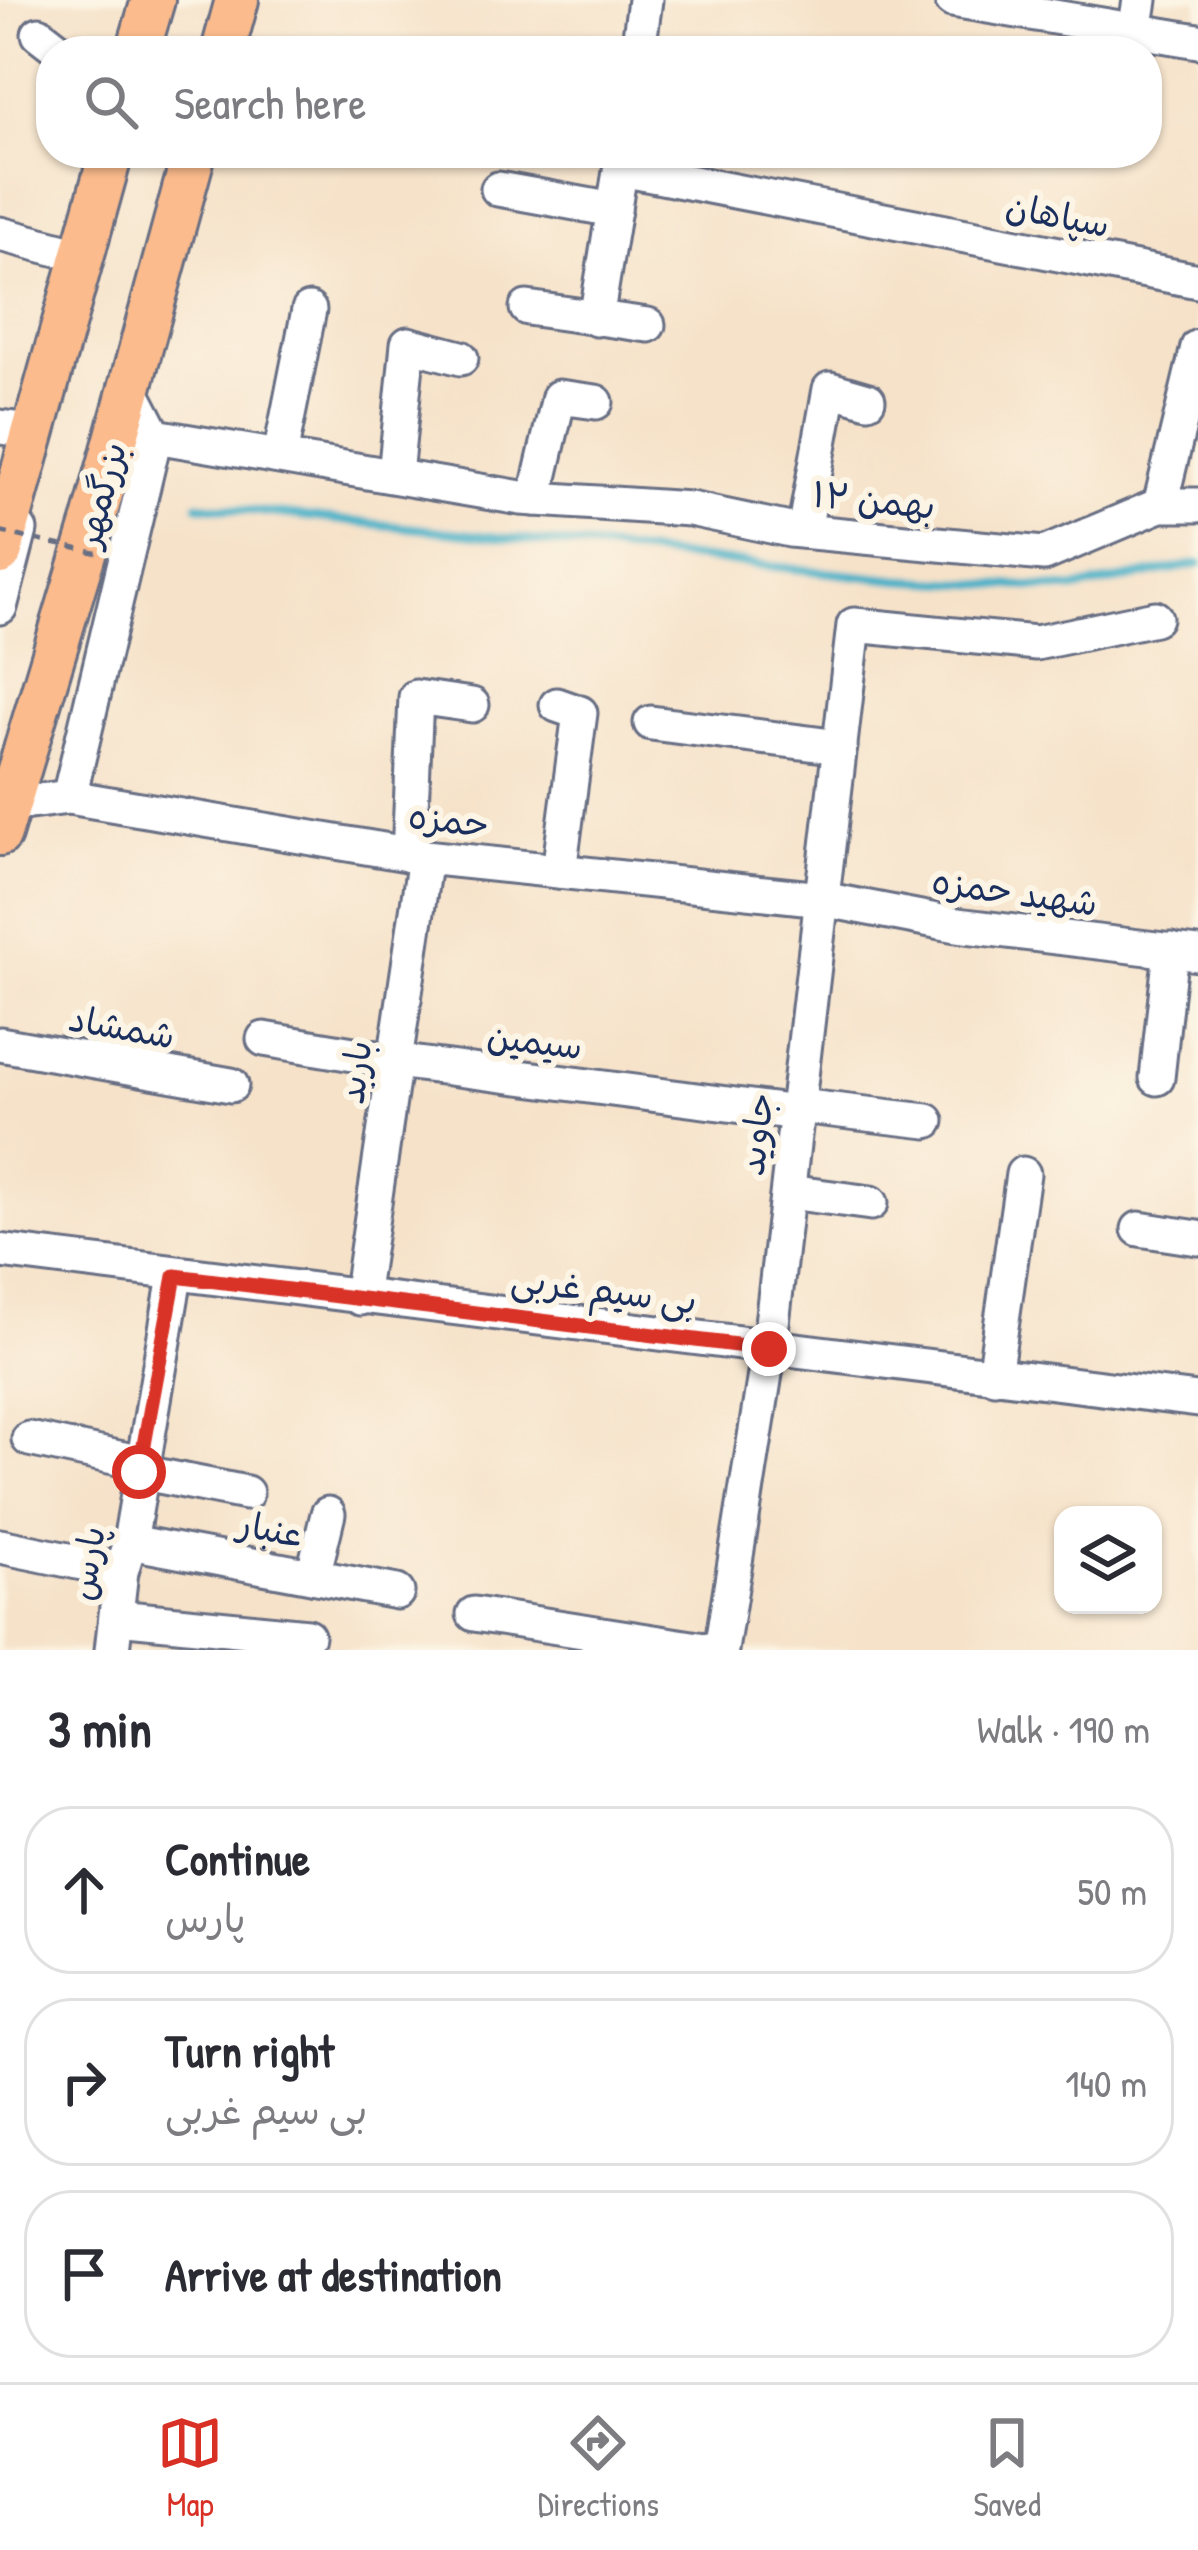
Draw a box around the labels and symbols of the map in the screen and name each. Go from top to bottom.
street label: سپاهان [1002,180,1114,248]
street label: بزرگمهر [62,436,137,555]
street label: ۱۲ بهمن [810,468,938,530]
street label: حمزه [406,790,492,848]
street label: شهید حمزه [929,855,1101,927]
street label: شمشاد [65,993,179,1059]
street label: سیمین [484,1010,586,1070]
street label: باربد [325,1037,383,1107]
street label: جاوید [726,1090,784,1178]
street label: بی سیم غربی [508,1253,700,1329]
route end [742,1322,796,1376]
route start [112,1445,166,1499]
street label: عنبار [232,1497,307,1558]
street label: پارس [56,1522,116,1604]

